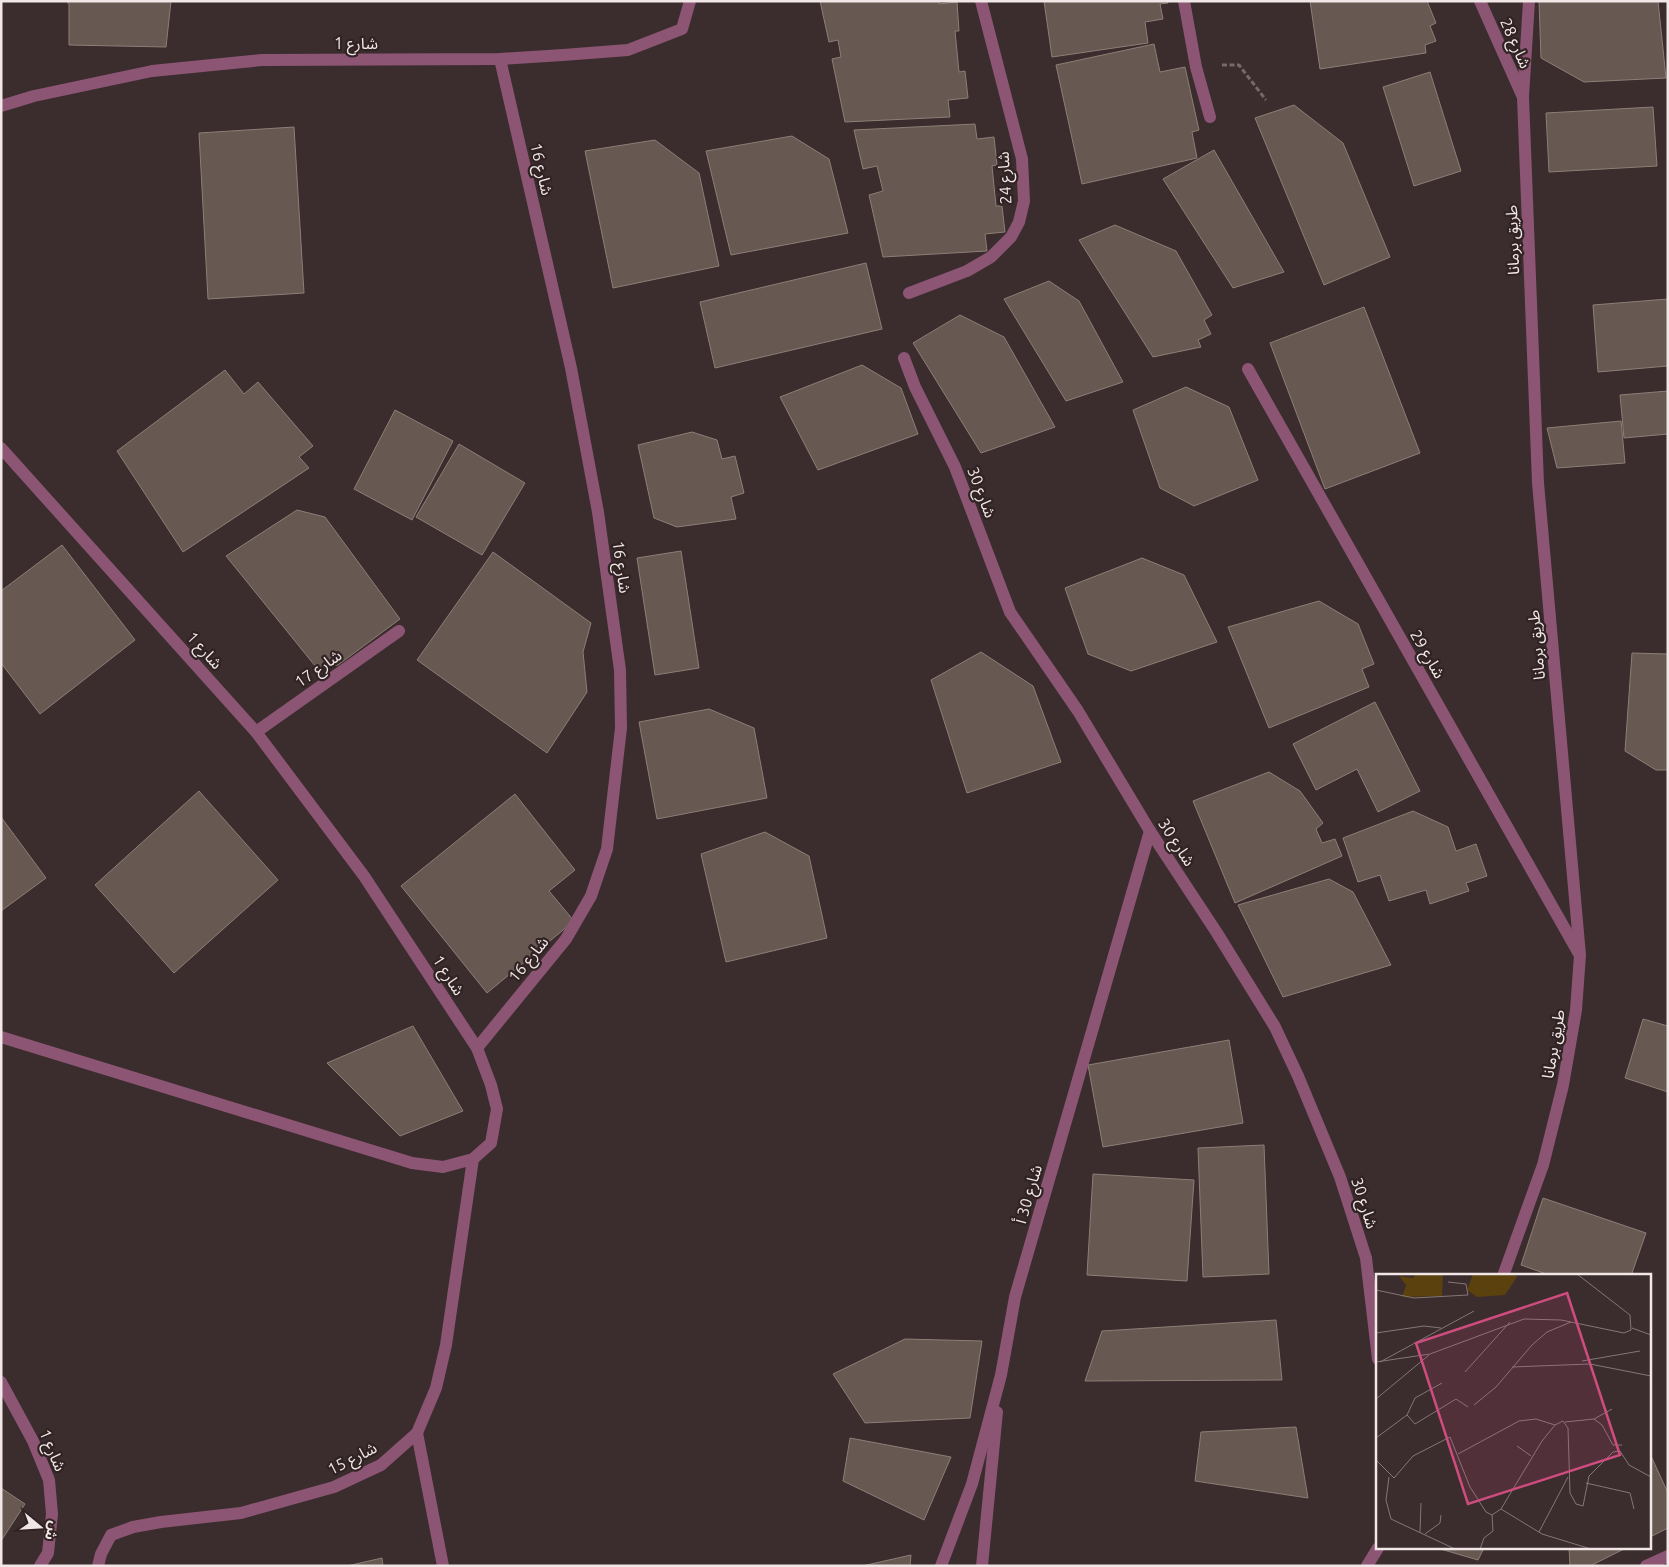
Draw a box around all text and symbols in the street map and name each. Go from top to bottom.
street label: شارع 28 [1493,15,1535,72]
street label: شارع 1 [334,34,378,56]
street label: شارع 16 [523,141,557,198]
street label: شارع 24 [994,151,1018,205]
street label: طريق برمانا [1502,204,1524,275]
street label: شارع 30 [960,464,1000,521]
street label: شارع 16 [605,540,635,595]
street label: طريق برمانا [1524,609,1550,681]
street label: شارع 29 [1404,627,1449,683]
street label: شارع 1 [181,628,226,675]
street label: شارع 17 [291,645,347,694]
street label: شارع 30 [1152,815,1199,871]
street label: شارع 16 [504,933,555,988]
street label: شارع 1 [426,952,469,1000]
street label: طريق برمانا [1538,1008,1570,1080]
street label: شارع 30 أ [1011,1163,1049,1227]
street label: شارع 30 [1344,1175,1382,1232]
inset map [1376,1274,1652,1550]
street label: شارع 1 [32,1426,70,1475]
street label: شارع 15 [324,1438,381,1482]
north arrow [15,1502,65,1552]
text: ش [42,1519,63,1543]

